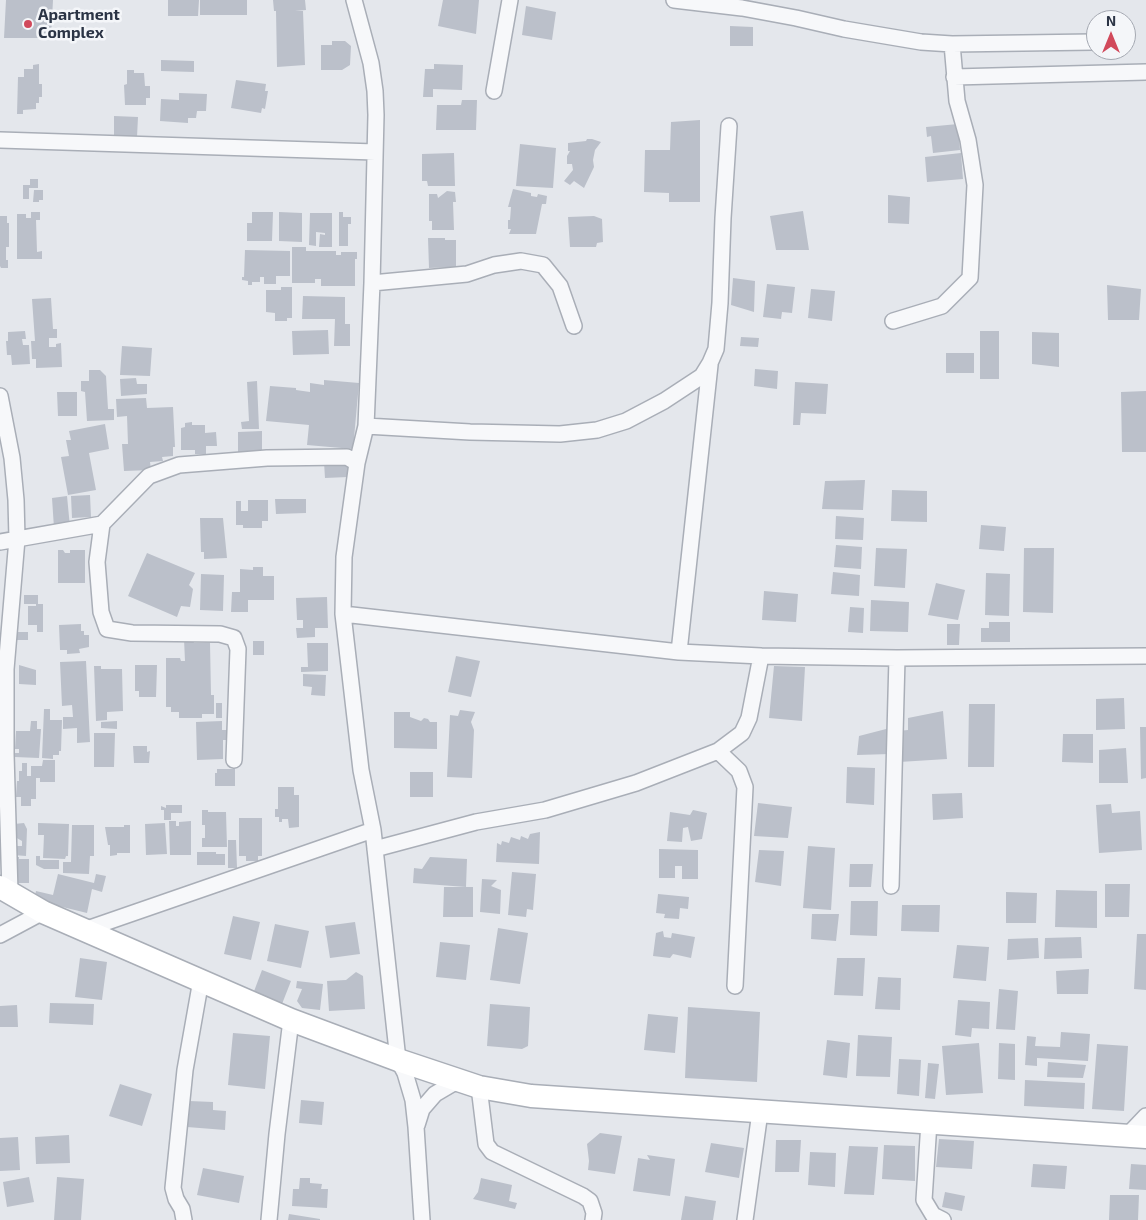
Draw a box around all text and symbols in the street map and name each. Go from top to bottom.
place label: Apartment Complex [38,5,120,43]
north arrow [1086,10,1136,60]
text: N [1106,12,1116,29]
marker: Apartment Complex [22,18,34,30]

